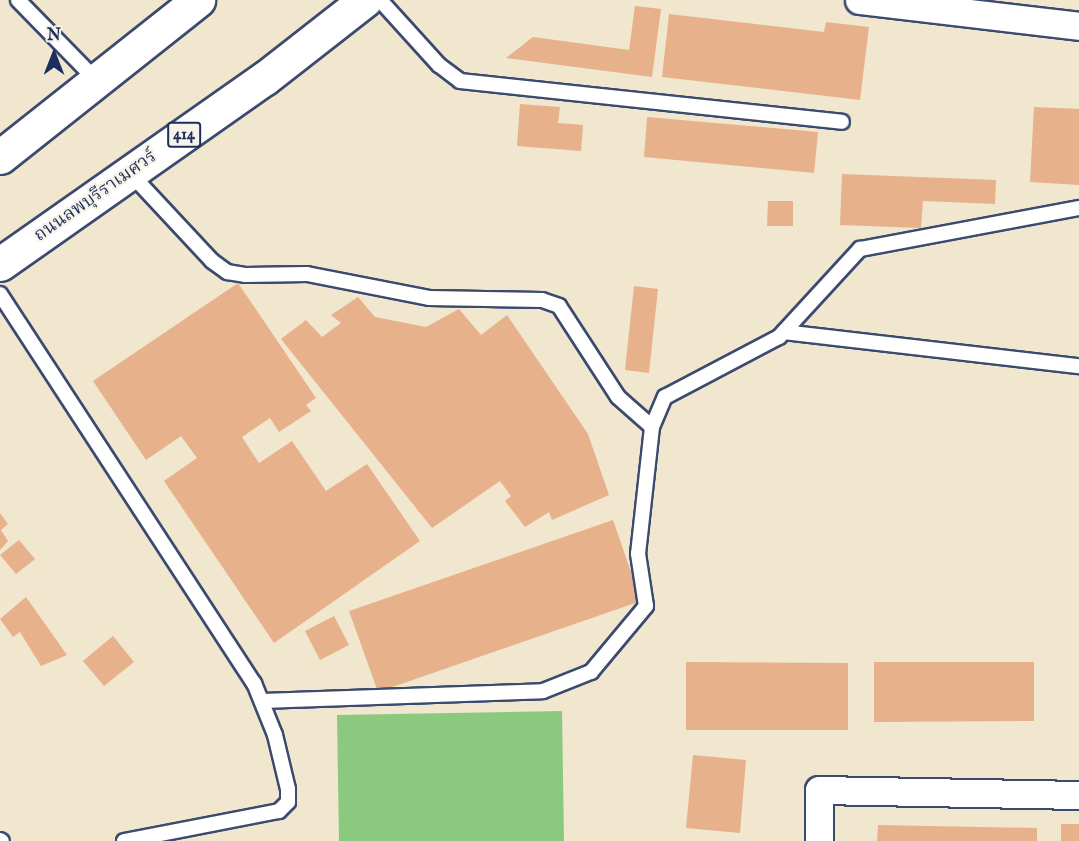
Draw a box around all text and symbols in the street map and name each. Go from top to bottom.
north arrow [24,24,84,84]
text: N [47,26,61,46]
road number: 414 [166,122,202,148]
street label: ถนนลพบุรีราเมศวร์ [31,147,161,247]

